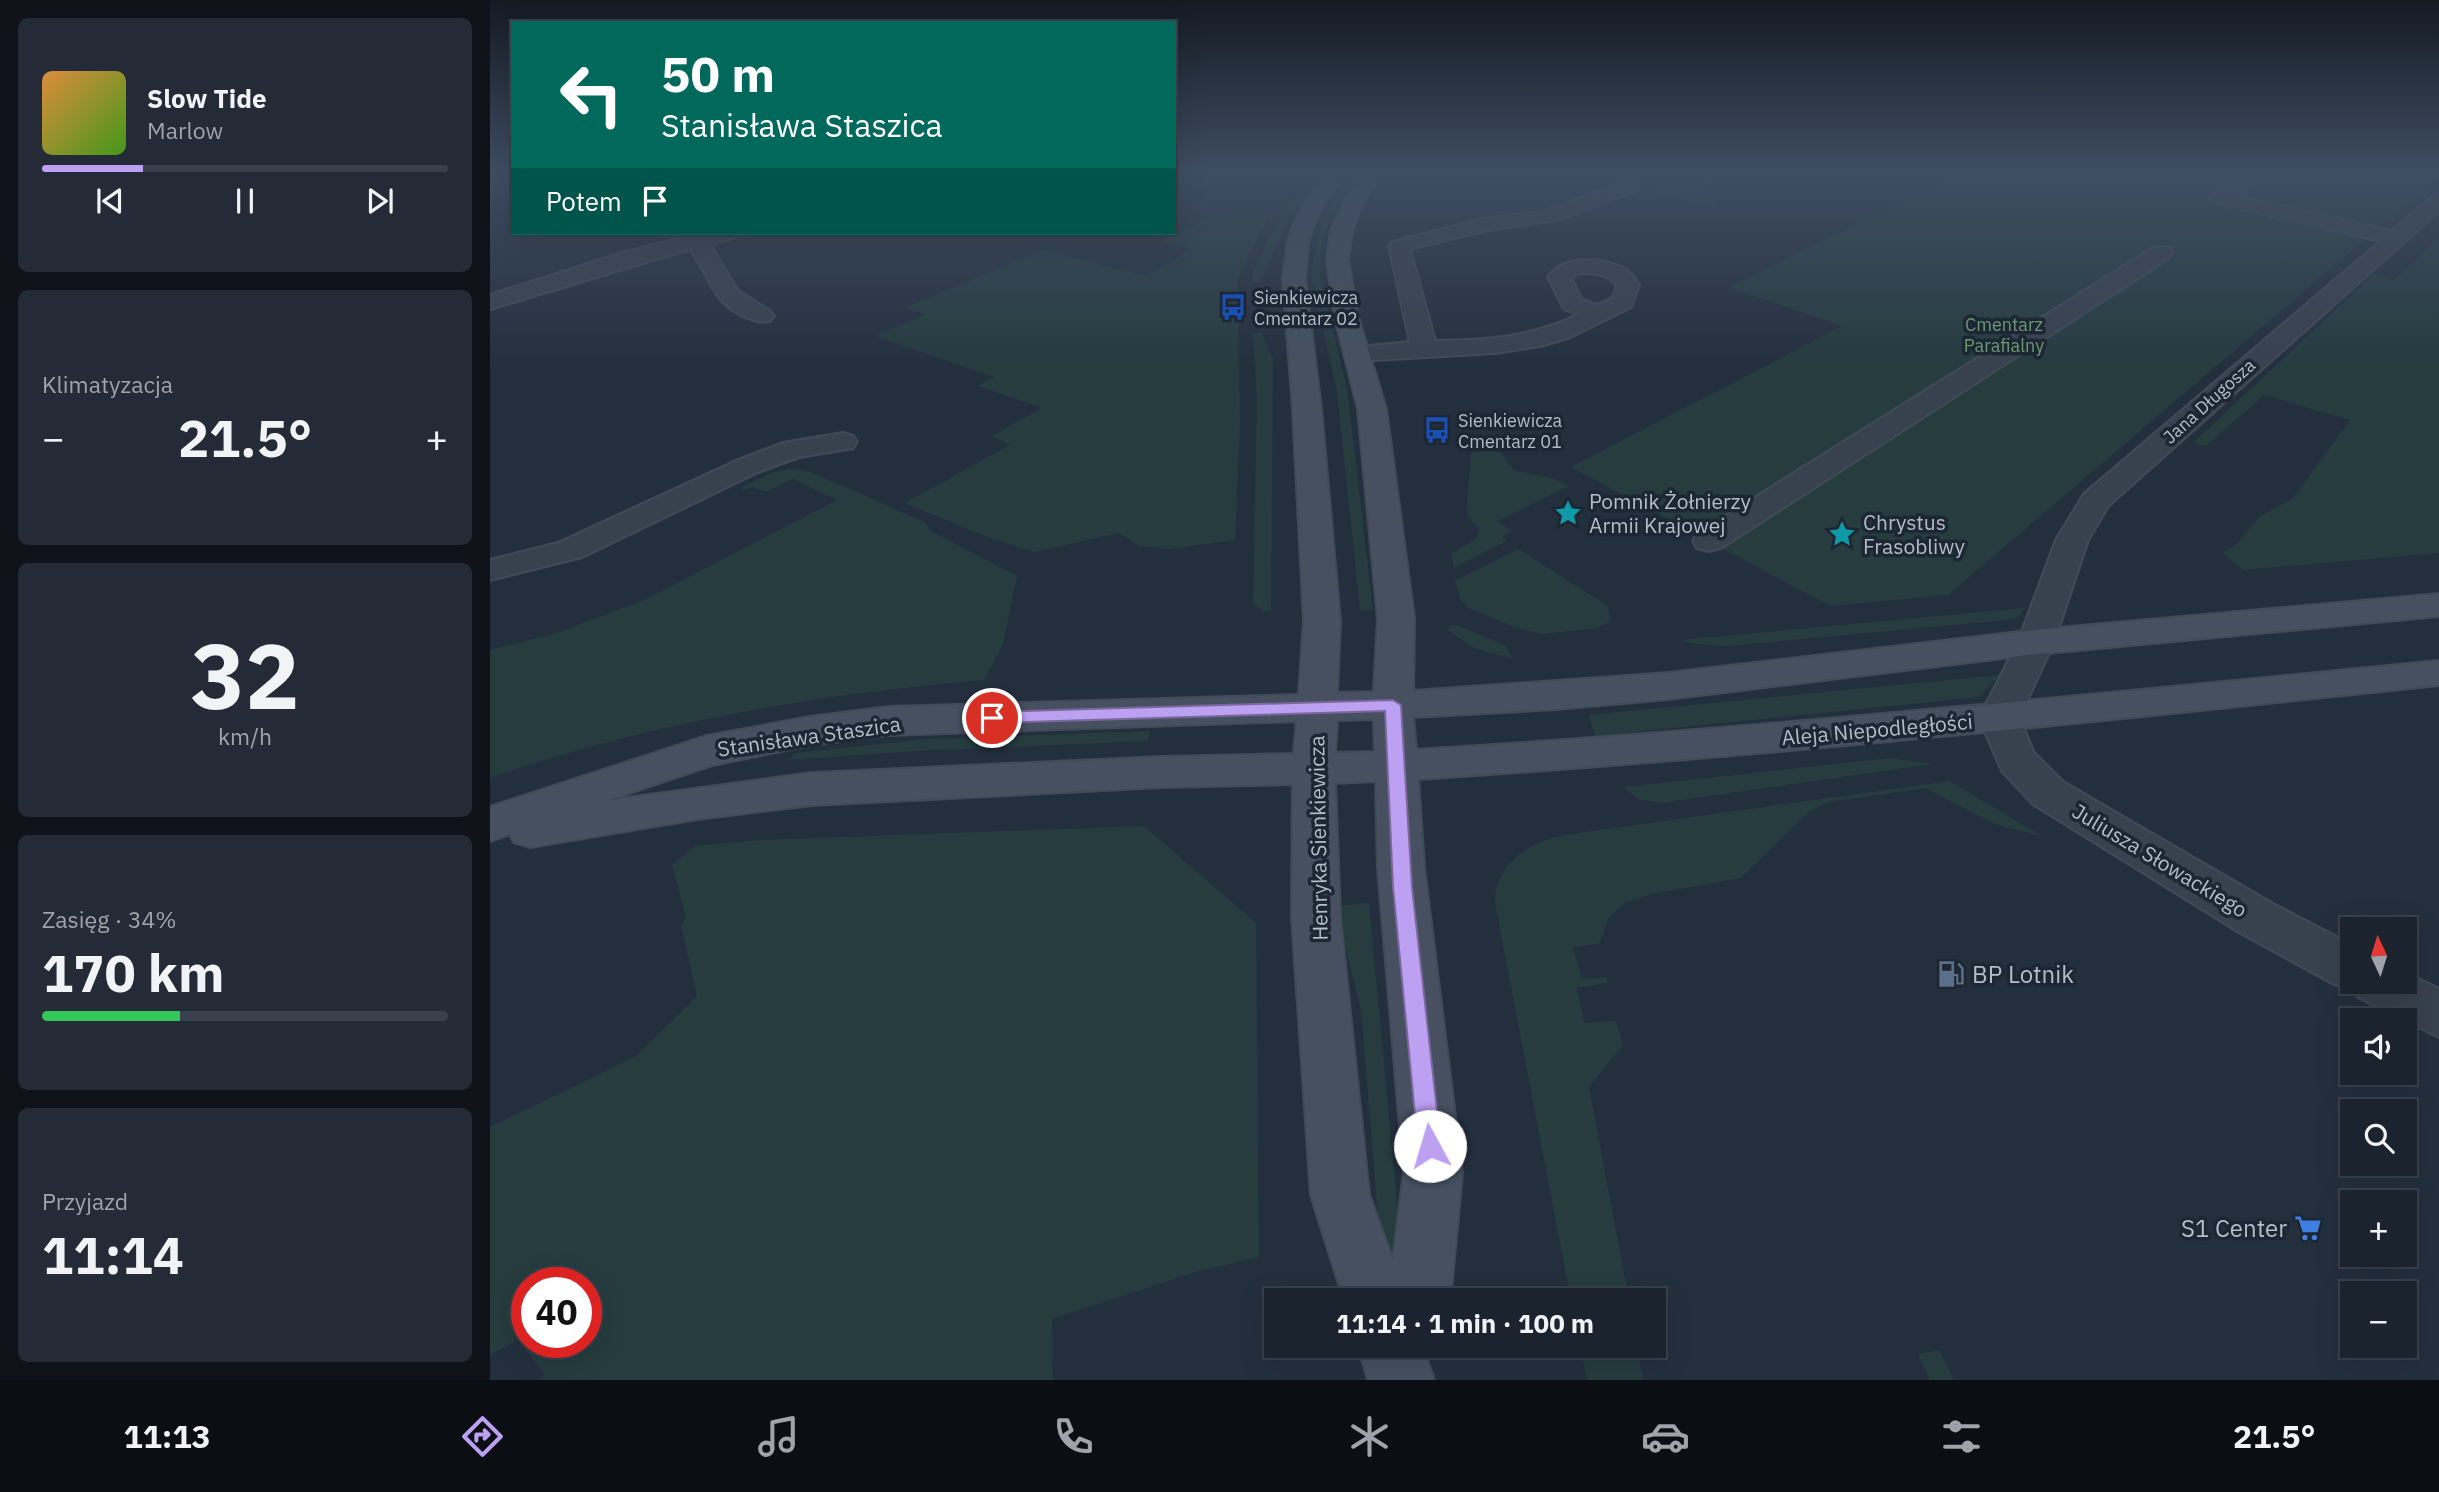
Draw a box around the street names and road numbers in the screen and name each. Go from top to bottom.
street label: Jana Długosza [2158,353,2260,448]
street label: Aleja Niepodległości [1780,707,1974,751]
street label: Stanisława Staszica [716,709,902,763]
street label: Henryka Sienkiewicza [1302,735,1334,941]
street label: Juliusza Słowackiego [2067,797,2253,923]

